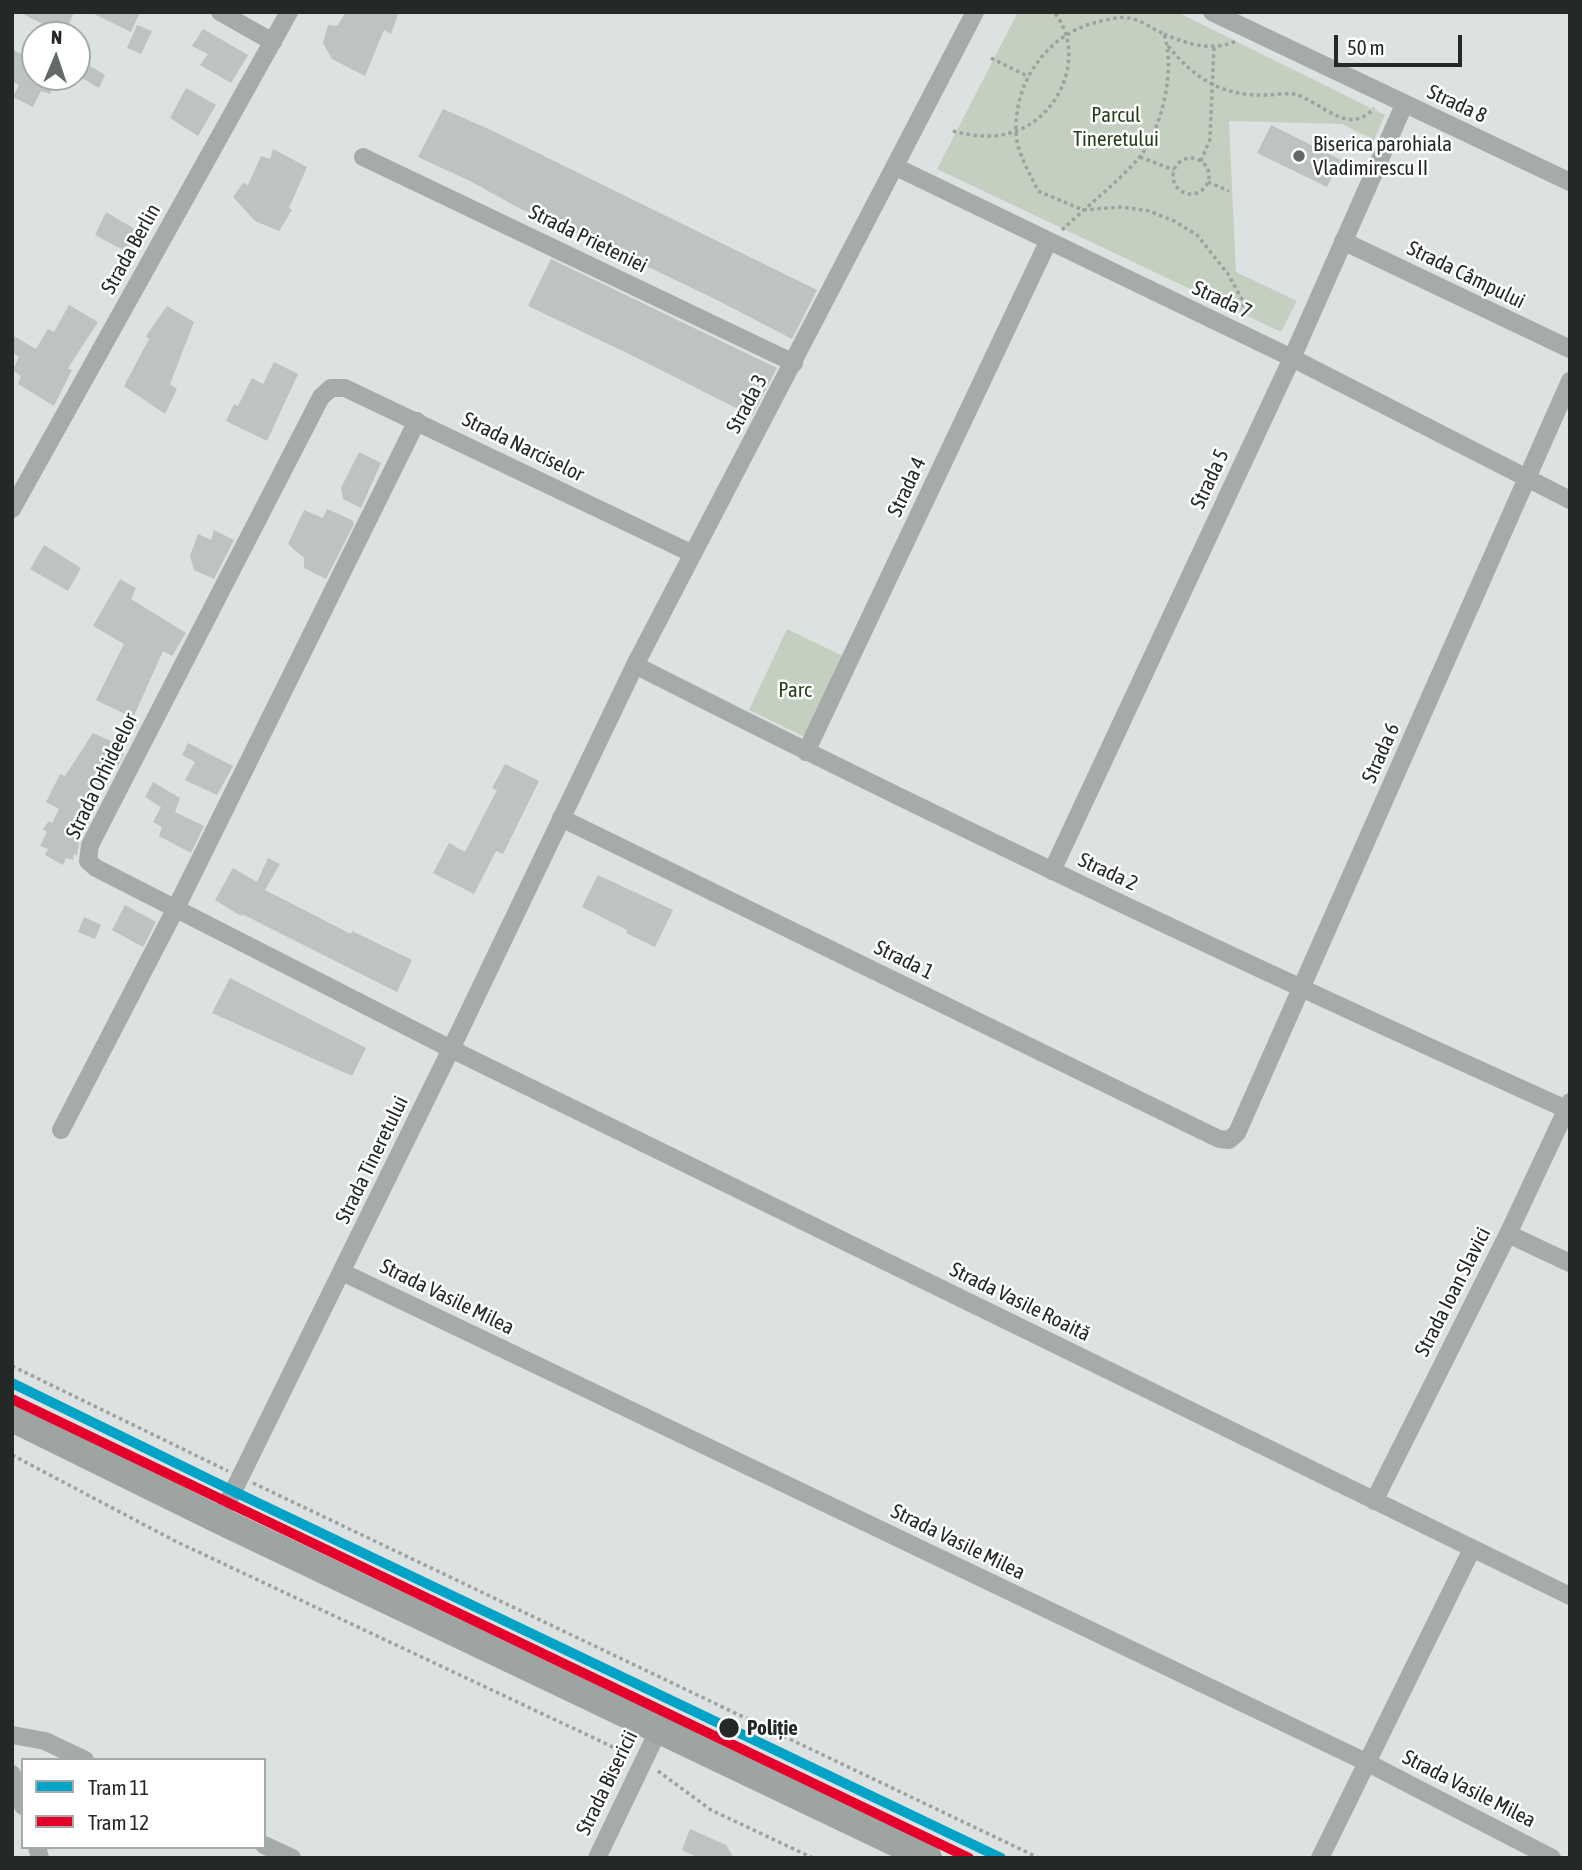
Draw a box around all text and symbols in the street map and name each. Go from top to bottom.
north arrow [21,21,91,91]
scale bar [1337,21,1465,65]
text: N [51,26,63,48]
text: 50 m [1347,35,1385,59]
street label: Strada 8 [1423,79,1491,129]
park label: Parcul Tineretului [1073,102,1159,152]
place label: Biserica parohiala Vladimirescu II [1313,131,1452,181]
marker: Biserica parohiala Vladimirescu II [1291,148,1307,164]
street label: Strada Berlin [96,199,166,299]
street label: Strada Prieteniei [525,199,651,279]
street label: Strada Câmpului [1403,236,1529,314]
street label: Strada 7 [1188,275,1256,325]
street label: Strada 3 [721,370,773,438]
street label: Strada Narciselor [458,407,588,487]
street label: Strada 5 [1185,445,1235,513]
street label: Strada 4 [882,453,932,521]
park label: Parc [778,677,812,703]
street label: Strada Orhideelor [61,709,143,843]
street label: Strada 6 [1357,719,1405,787]
street label: Strada 2 [1074,847,1142,897]
street label: Strada 1 [870,935,938,985]
street label: Strada Tineretului [330,1092,414,1228]
street label: Strada Ioan Slavici [1410,1223,1496,1361]
street label: Strada Vasile Milea [376,1254,518,1340]
street label: Strada Vasile Roaită [946,1257,1094,1347]
street label: Strada Vasile Milea [887,1499,1029,1585]
place label: Poliție [747,1715,798,1741]
marker: Poliție [717,1716,741,1740]
street label: Strada Bisericii [571,1727,643,1839]
street label: Strada Vasile Milea [1398,1745,1540,1833]
legend [21,1758,266,1849]
text: Tram 11 [88,1775,149,1799]
text: Tram 12 [88,1810,149,1834]

